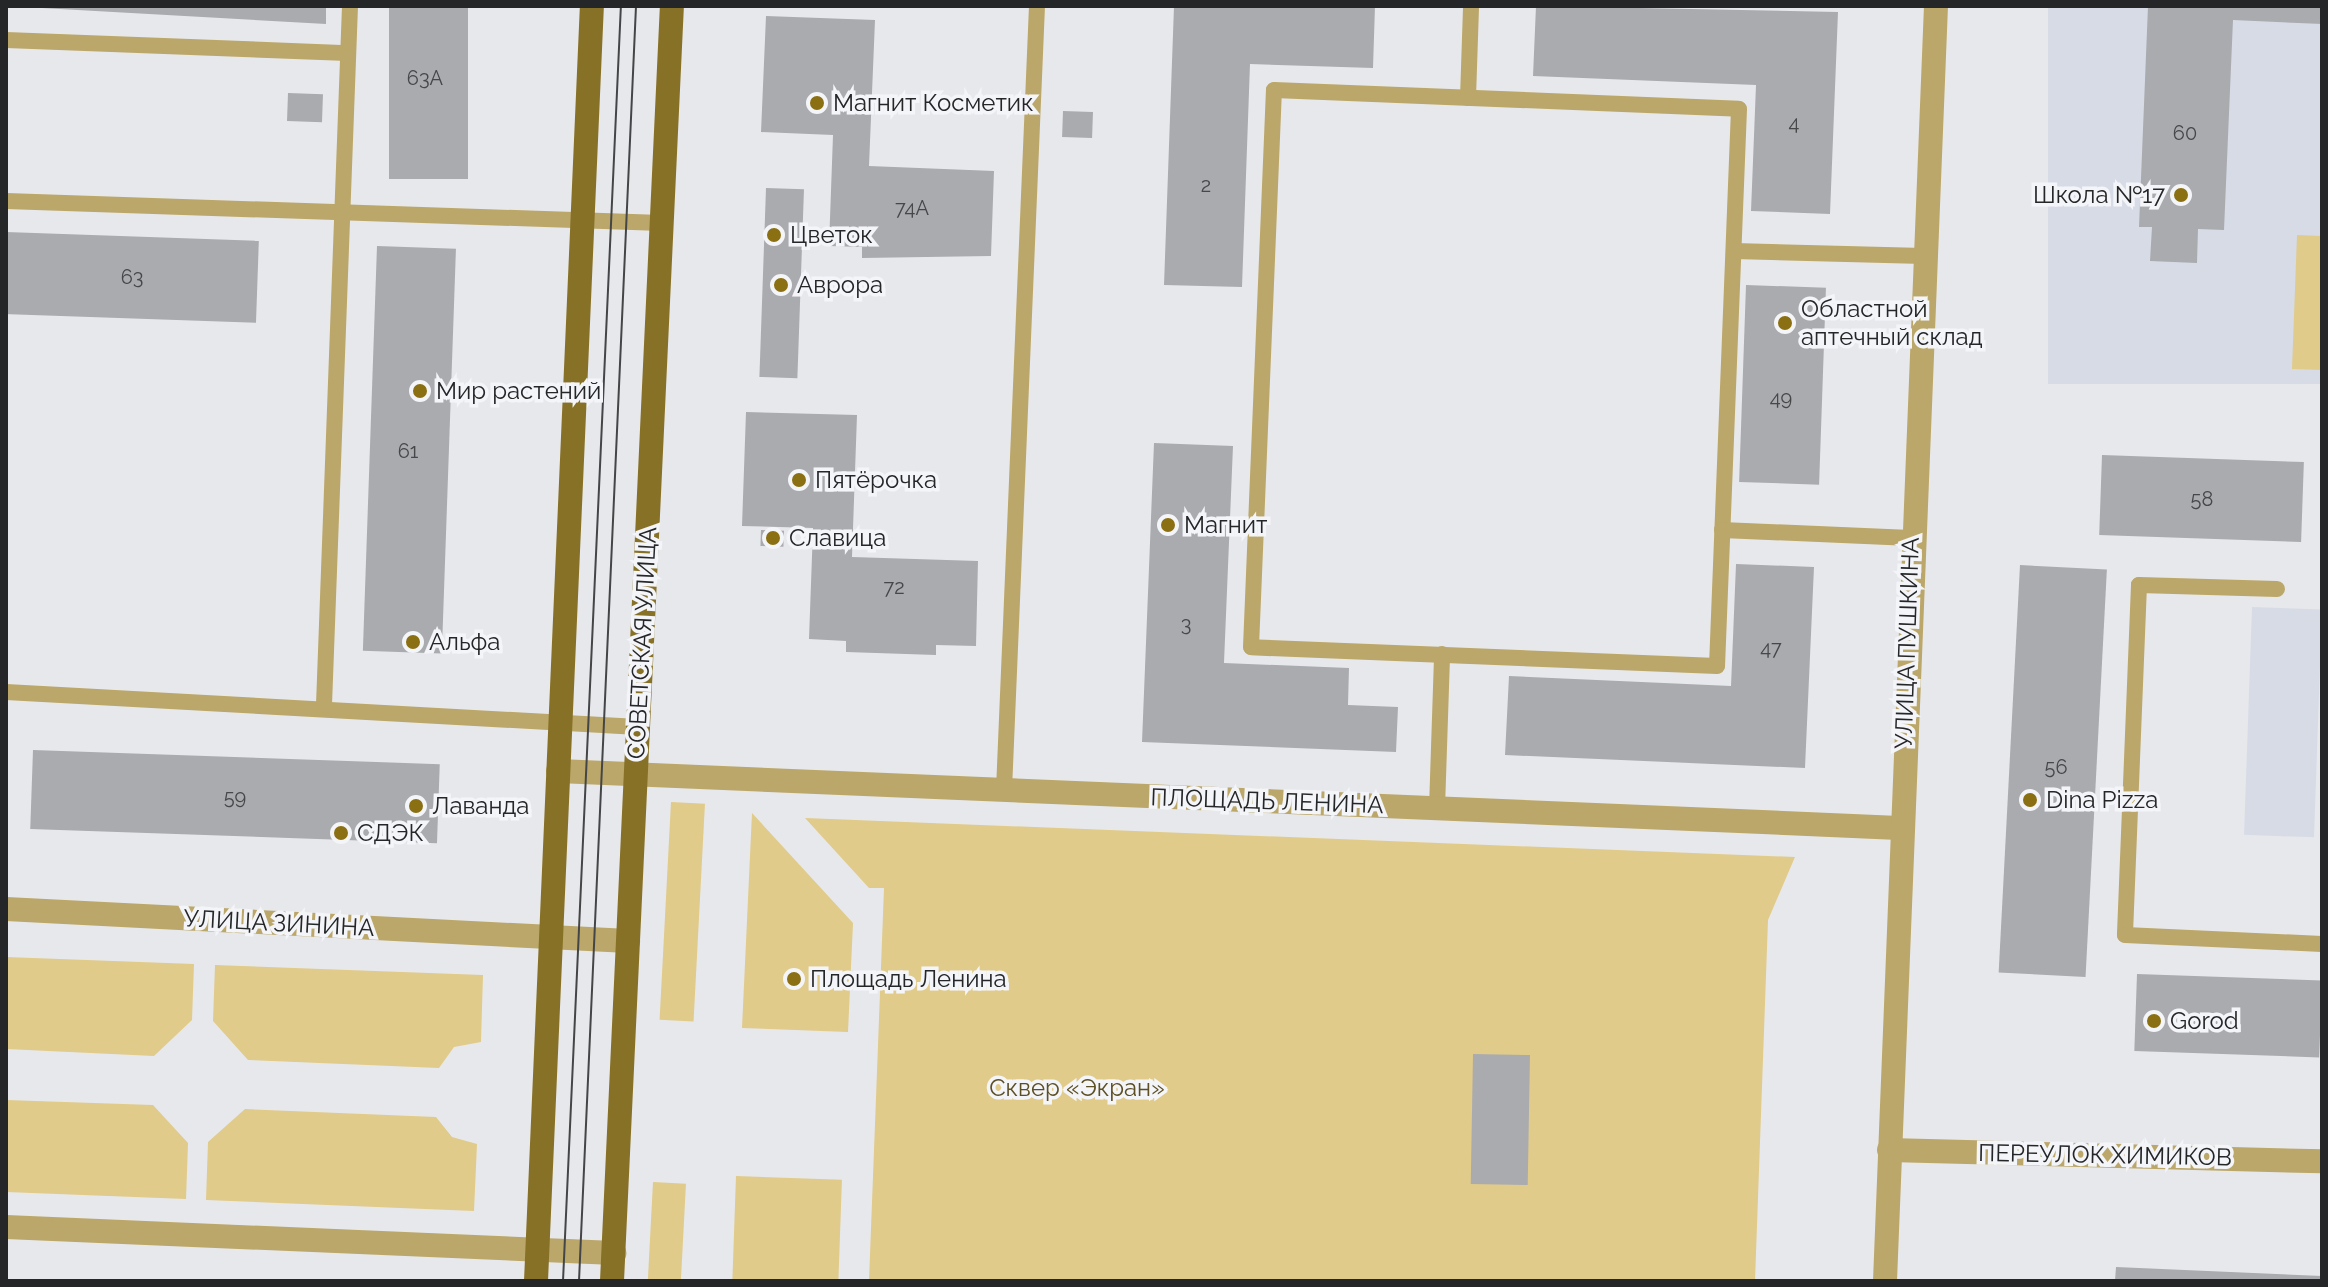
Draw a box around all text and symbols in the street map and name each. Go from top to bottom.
house number: 63А [407,66,443,90]
place label: Магнит Косметик [833,89,1034,117]
marker: Магнит Косметик [808,94,826,112]
house number: 4 [1789,111,1799,135]
house number: 60 [2173,121,2197,145]
house number: 2 [1201,173,1211,197]
place label: Школа №17 [2033,181,2165,209]
marker: Школа №17 [2172,186,2190,204]
house number: 74А [895,196,929,220]
place label: Цветок [790,221,873,249]
marker: Цветок [765,226,783,244]
house number: 63 [121,265,143,289]
place label: Аврора [797,271,883,299]
marker: Аврора [772,276,790,294]
place label: Областной аптечный склад [1801,295,1983,351]
marker: Областной аптечный склад [1776,314,1794,332]
place label: Мир растений [436,377,601,405]
marker: Мир растений [411,382,429,400]
house number: 49 [1770,386,1792,410]
house number: 61 [398,439,418,463]
place label: Пятёрочка [815,466,937,494]
marker: Пятёрочка [790,471,808,489]
house number: 58 [2191,487,2213,511]
place label: Магнит [1184,511,1267,539]
marker: Магнит [1159,516,1177,534]
place label: Славица [789,524,886,552]
street label: СОВЕТСКАЯ УЛИЦА [622,526,662,760]
marker: Славица [764,529,782,547]
street label: УЛИЦА ПУШКИНА [1889,536,1925,750]
house number: 72 [883,575,905,599]
house number: 3 [1181,612,1191,636]
place label: Альфа [429,628,500,656]
marker: Альфа [404,633,422,651]
house number: 47 [1760,636,1782,660]
house number: 56 [2045,755,2067,779]
street label: ПЛОЩАДЬ ЛЕНИНА [1150,783,1384,819]
house number: 59 [224,785,246,809]
place label: Dina Pizza [2046,786,2158,814]
marker: Dina Pizza [2021,791,2039,809]
place label: Лаванда [432,792,529,820]
marker: Лаванда [407,797,425,815]
place label: СДЭК [357,819,424,847]
marker: СДЭК [332,824,350,842]
street label: УЛИЦА ЗИНИНА [183,904,375,942]
place label: Площадь Ленина [810,965,1007,993]
marker: Площадь Ленина [785,970,803,988]
place label: Gorod [2170,1007,2239,1035]
marker: Gorod [2145,1012,2163,1030]
park label: Сквер «Экран» [989,1074,1165,1102]
street label: ПЕРЕУЛОК ХИМИКОВ [1978,1138,2232,1172]

